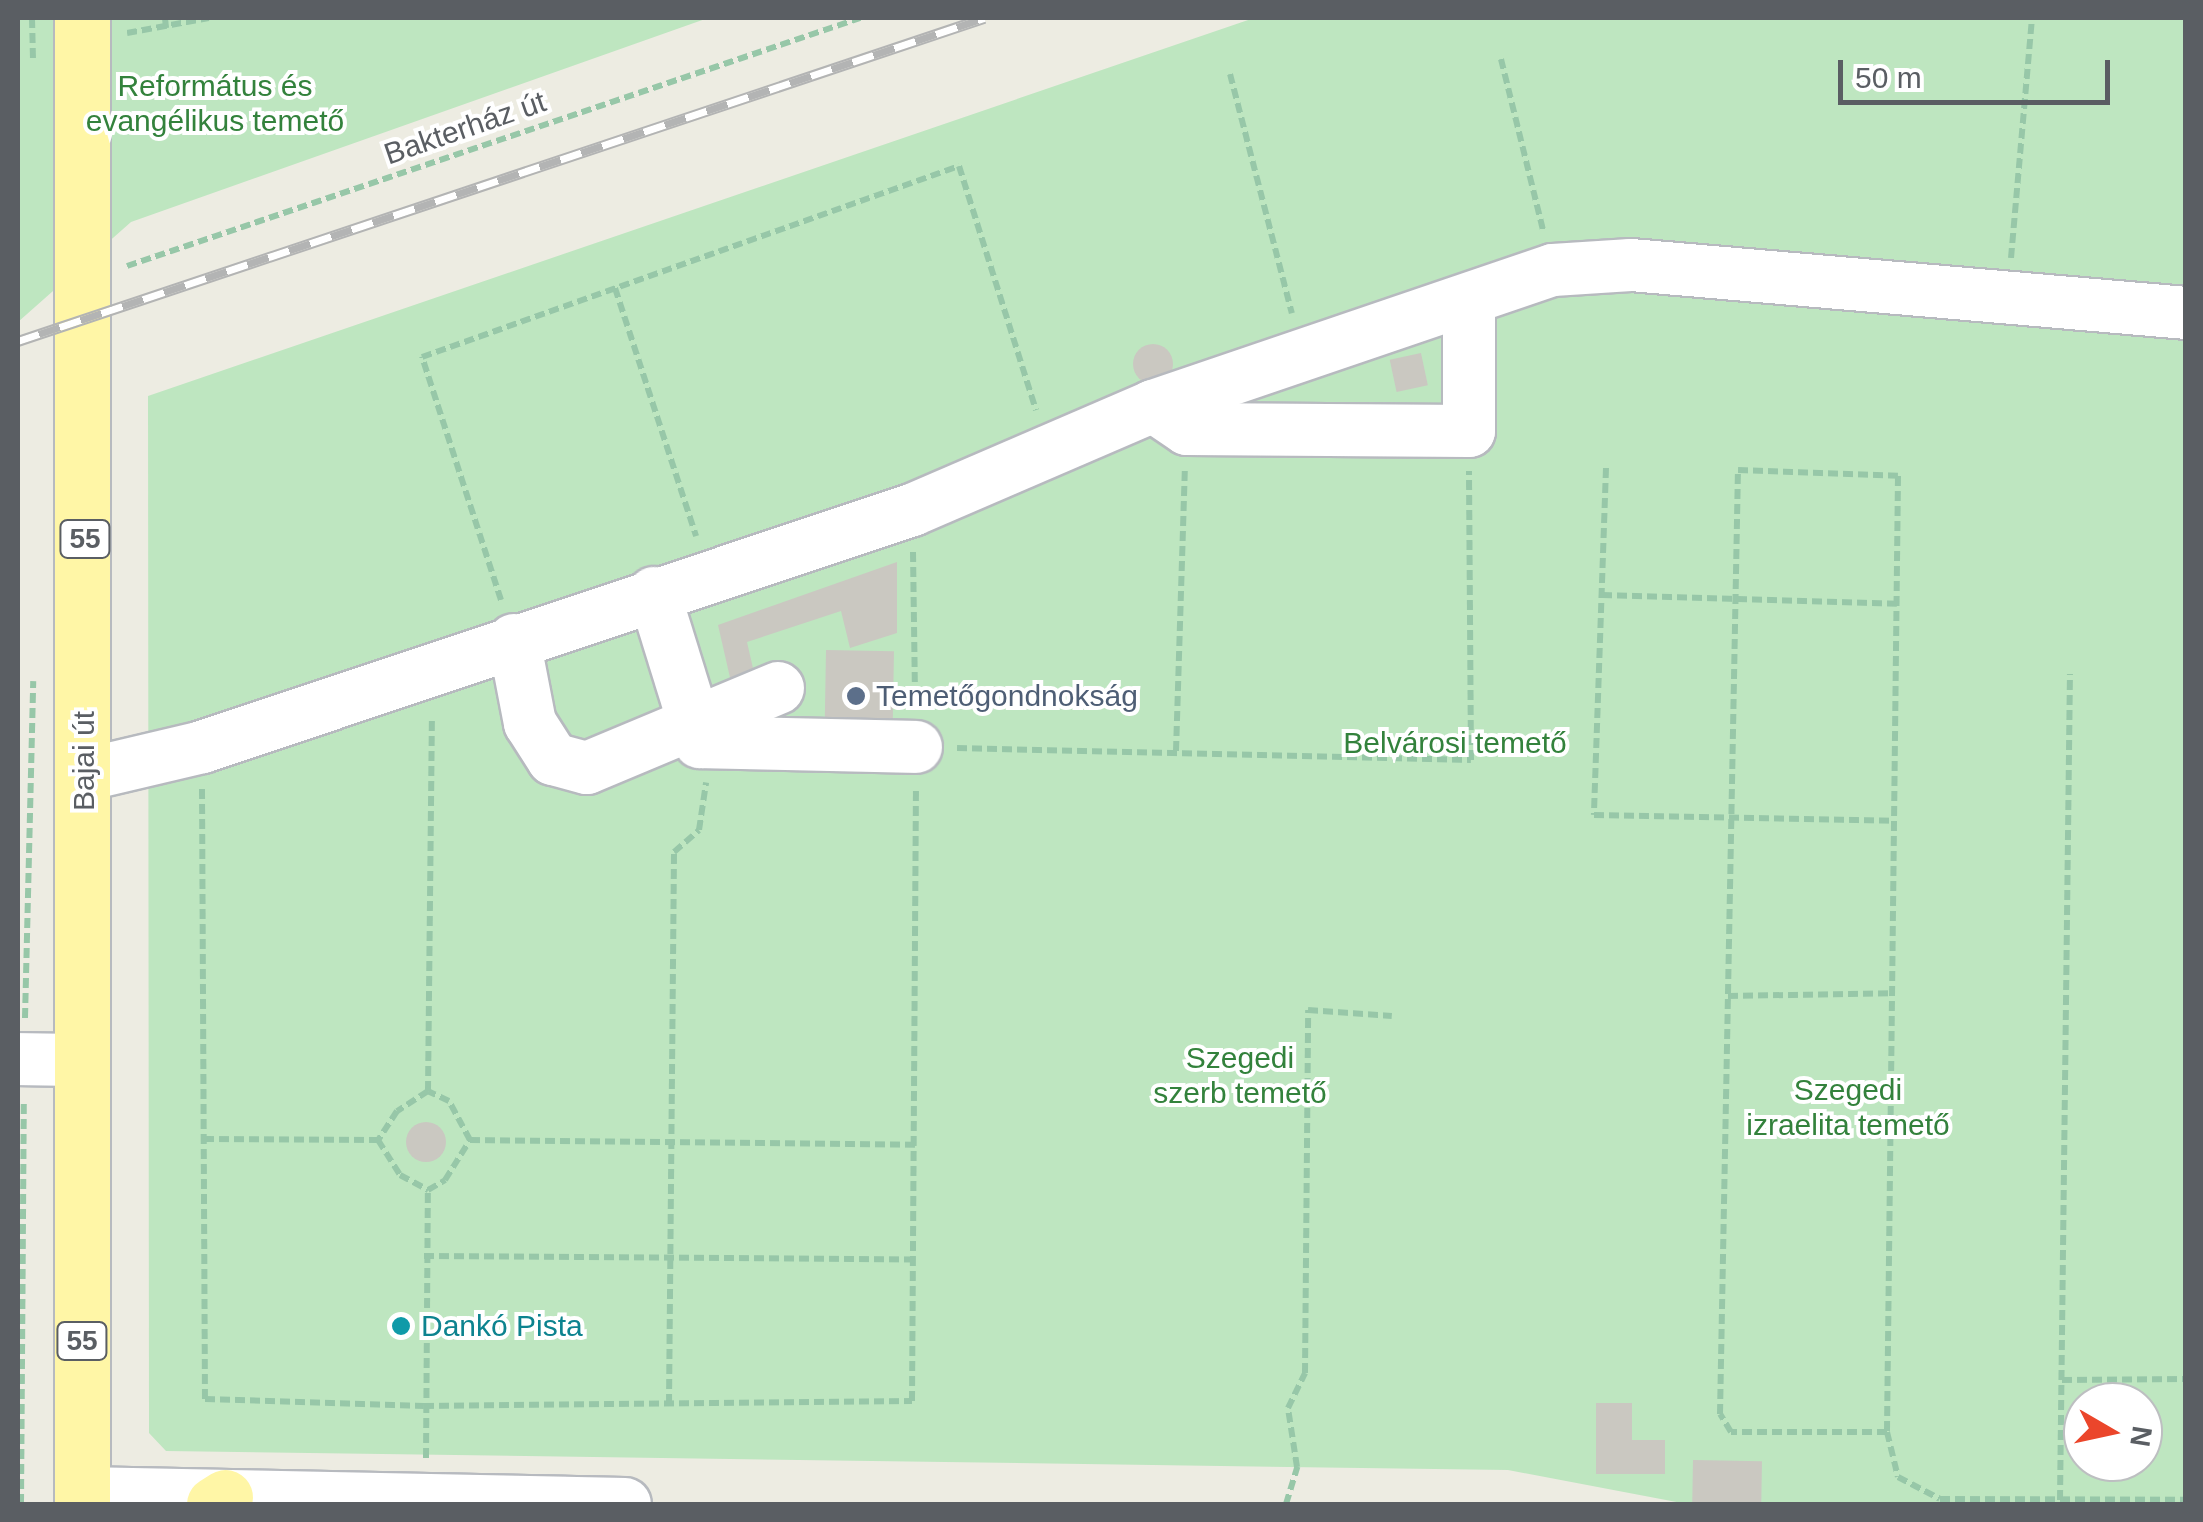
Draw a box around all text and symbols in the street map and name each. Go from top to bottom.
scale bar [1843,40,2116,102]
text: 50 m [1855,61,1922,94]
park label: Református és evangélikus temető [86,68,344,138]
street label: Bakterház út [380,84,550,172]
road number: 55 [58,516,112,562]
place label: Temetőgondnokság [876,678,1138,714]
marker: Temetőgondnokság [845,685,867,707]
street label: Bajai út [66,711,102,811]
park label: Belvárosi temető [1343,725,1567,761]
park label: Szegedi szerb temető [1153,1040,1327,1110]
park label: Szegedi izraelita temető [1746,1072,1950,1142]
place label: Dankó Pista [421,1308,583,1344]
marker: Dankó Pista [390,1315,412,1337]
road number: 55 [54,1318,110,1364]
north arrow [2063,1382,2163,1482]
text: N [2124,1424,2158,1449]

